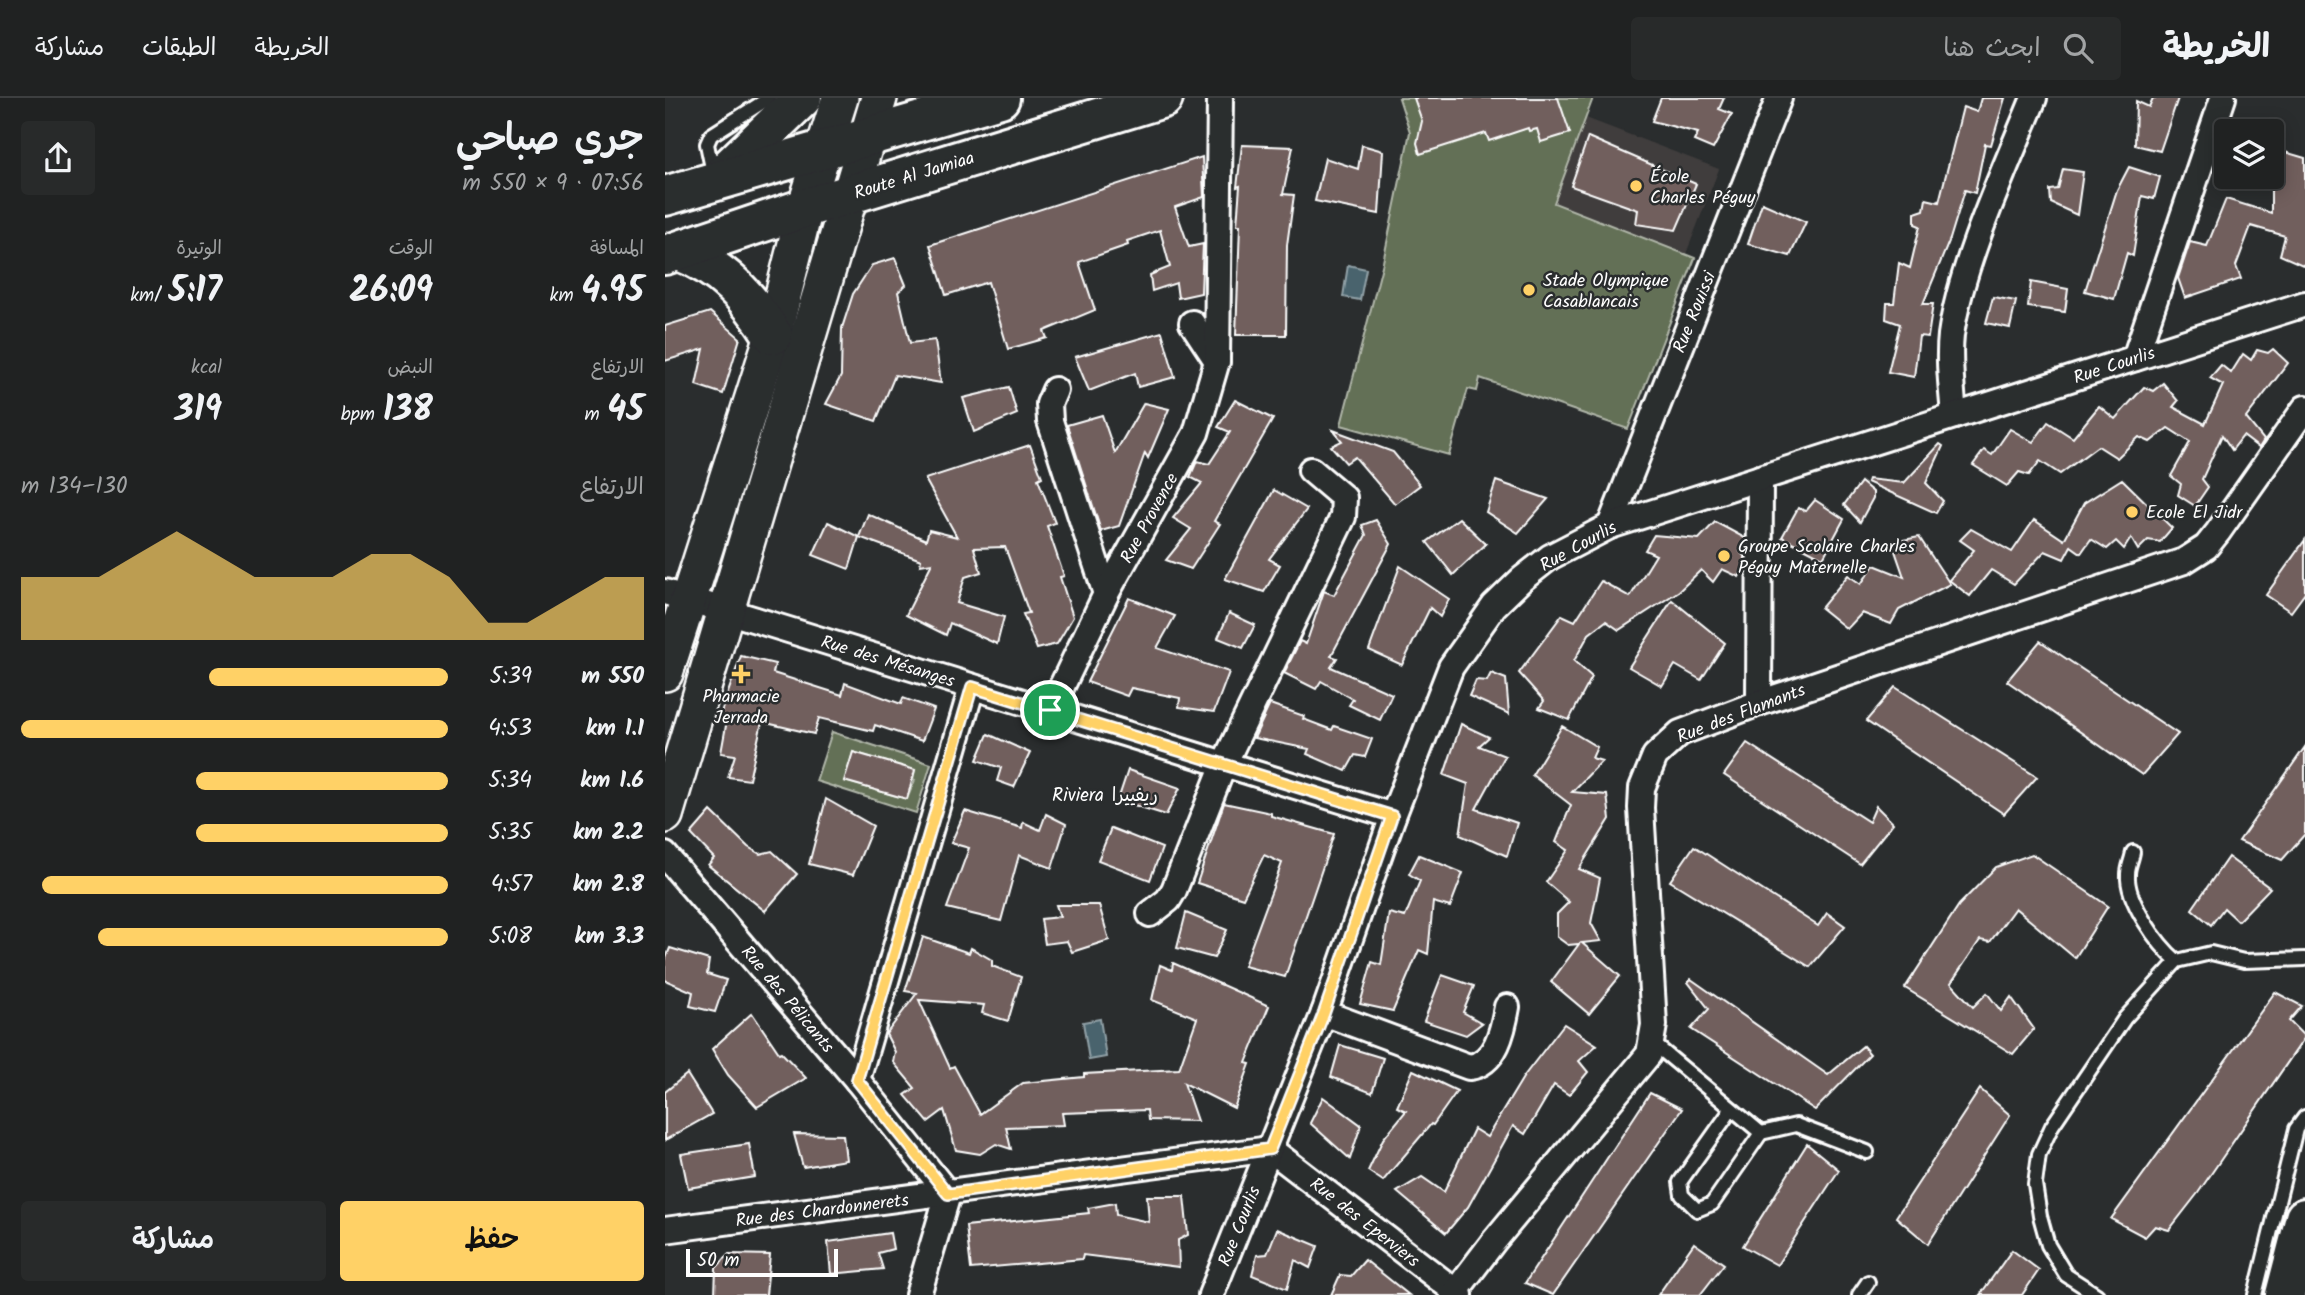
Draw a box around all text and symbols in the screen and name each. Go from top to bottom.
search box [1631,17,2121,80]
text: الخريطة [2163,22,2270,75]
text: ابحث هنا [1943,28,2041,70]
text: مشاركة [35,29,104,68]
text: الطبقات [142,29,217,68]
text: الخريطة [255,29,329,68]
icon: search [2059,29,2097,67]
text: جري صباحي [456,110,644,170]
map controls [2214,119,2284,189]
button: layers [2214,119,2284,189]
button: share [21,121,95,195]
street label: Route Al Jamiaa [851,144,978,209]
place label: École Charles Péguy [1650,163,1756,213]
text: 07:56 · 9 × 550 m [463,166,644,202]
marker: École Charles Péguy [1628,178,1644,194]
text: الوتيرة [176,234,222,264]
text: الوقت [389,234,433,264]
text: المسافة [590,234,644,264]
text: 5:17 [169,264,222,320]
text: 26:09 [349,264,433,320]
text: 4.95 [581,264,644,320]
place label: Stade Olympique Casablancais [1543,267,1669,317]
street label: Rue Rouissi [1666,267,1725,358]
text: /km [130,281,169,311]
text: km [550,281,581,311]
marker: Stade Olympique Casablancais [1521,282,1537,298]
street label: Rue Courlis [2070,339,2159,393]
text: kcal [191,353,222,383]
text: النبض [388,353,433,383]
text: الارتفاع [591,353,644,383]
text: 319 [175,383,222,439]
text: 138 [383,383,433,439]
text: 45 [607,383,644,439]
text: bpm [341,400,383,430]
text: m [584,400,607,430]
street label: Rue Provence [1113,468,1187,569]
text: 130–134 m [21,469,127,505]
text: الارتفاع [580,470,644,506]
place label: Ecole El Jidr [2146,499,2243,528]
marker: Ecole El Jidr [2124,504,2140,520]
street label: Rue Courlis [1535,514,1623,580]
place label: Groupe Scolaire Charles Péguy Maternelle [1738,533,1915,583]
marker: Groupe Scolaire Charles Péguy Maternelle [1716,548,1732,564]
street label: Rue des Mésanges [817,628,958,697]
text: 5:39 [490,659,532,695]
text: 550 m [581,659,644,695]
marker: Pharmacie Jerrada [733,666,749,682]
street label: Rue des Flamants [1673,676,1810,752]
pin [1020,680,1080,740]
place label: Pharmacie Jerrada [703,683,780,733]
icon: arrive [1031,691,1069,729]
text: 4:53 [488,711,532,747]
text: 1.1 km [586,711,644,747]
text: 5:34 [488,763,532,799]
text: 1.6 km [580,763,644,799]
district label: Riviera ريفييرا [1052,781,1158,811]
text: 5:35 [489,815,532,851]
text: 2.2 km [573,815,644,851]
text: 4:57 [491,867,532,903]
text: 2.8 km [573,867,644,903]
text: 5:08 [489,919,532,955]
text: 3.3 km [574,919,644,955]
street label: Rue des Pélicants [733,940,841,1061]
street label: Rue des Eperviers [1303,1171,1426,1276]
street label: Rue Courlis [1211,1182,1270,1271]
street label: Rue des Chardonnerets [734,1186,911,1237]
button: مشاركة [21,1201,326,1281]
button: حفظ [340,1201,644,1281]
scale bar [686,1246,838,1278]
text: 50 m [697,1246,739,1276]

